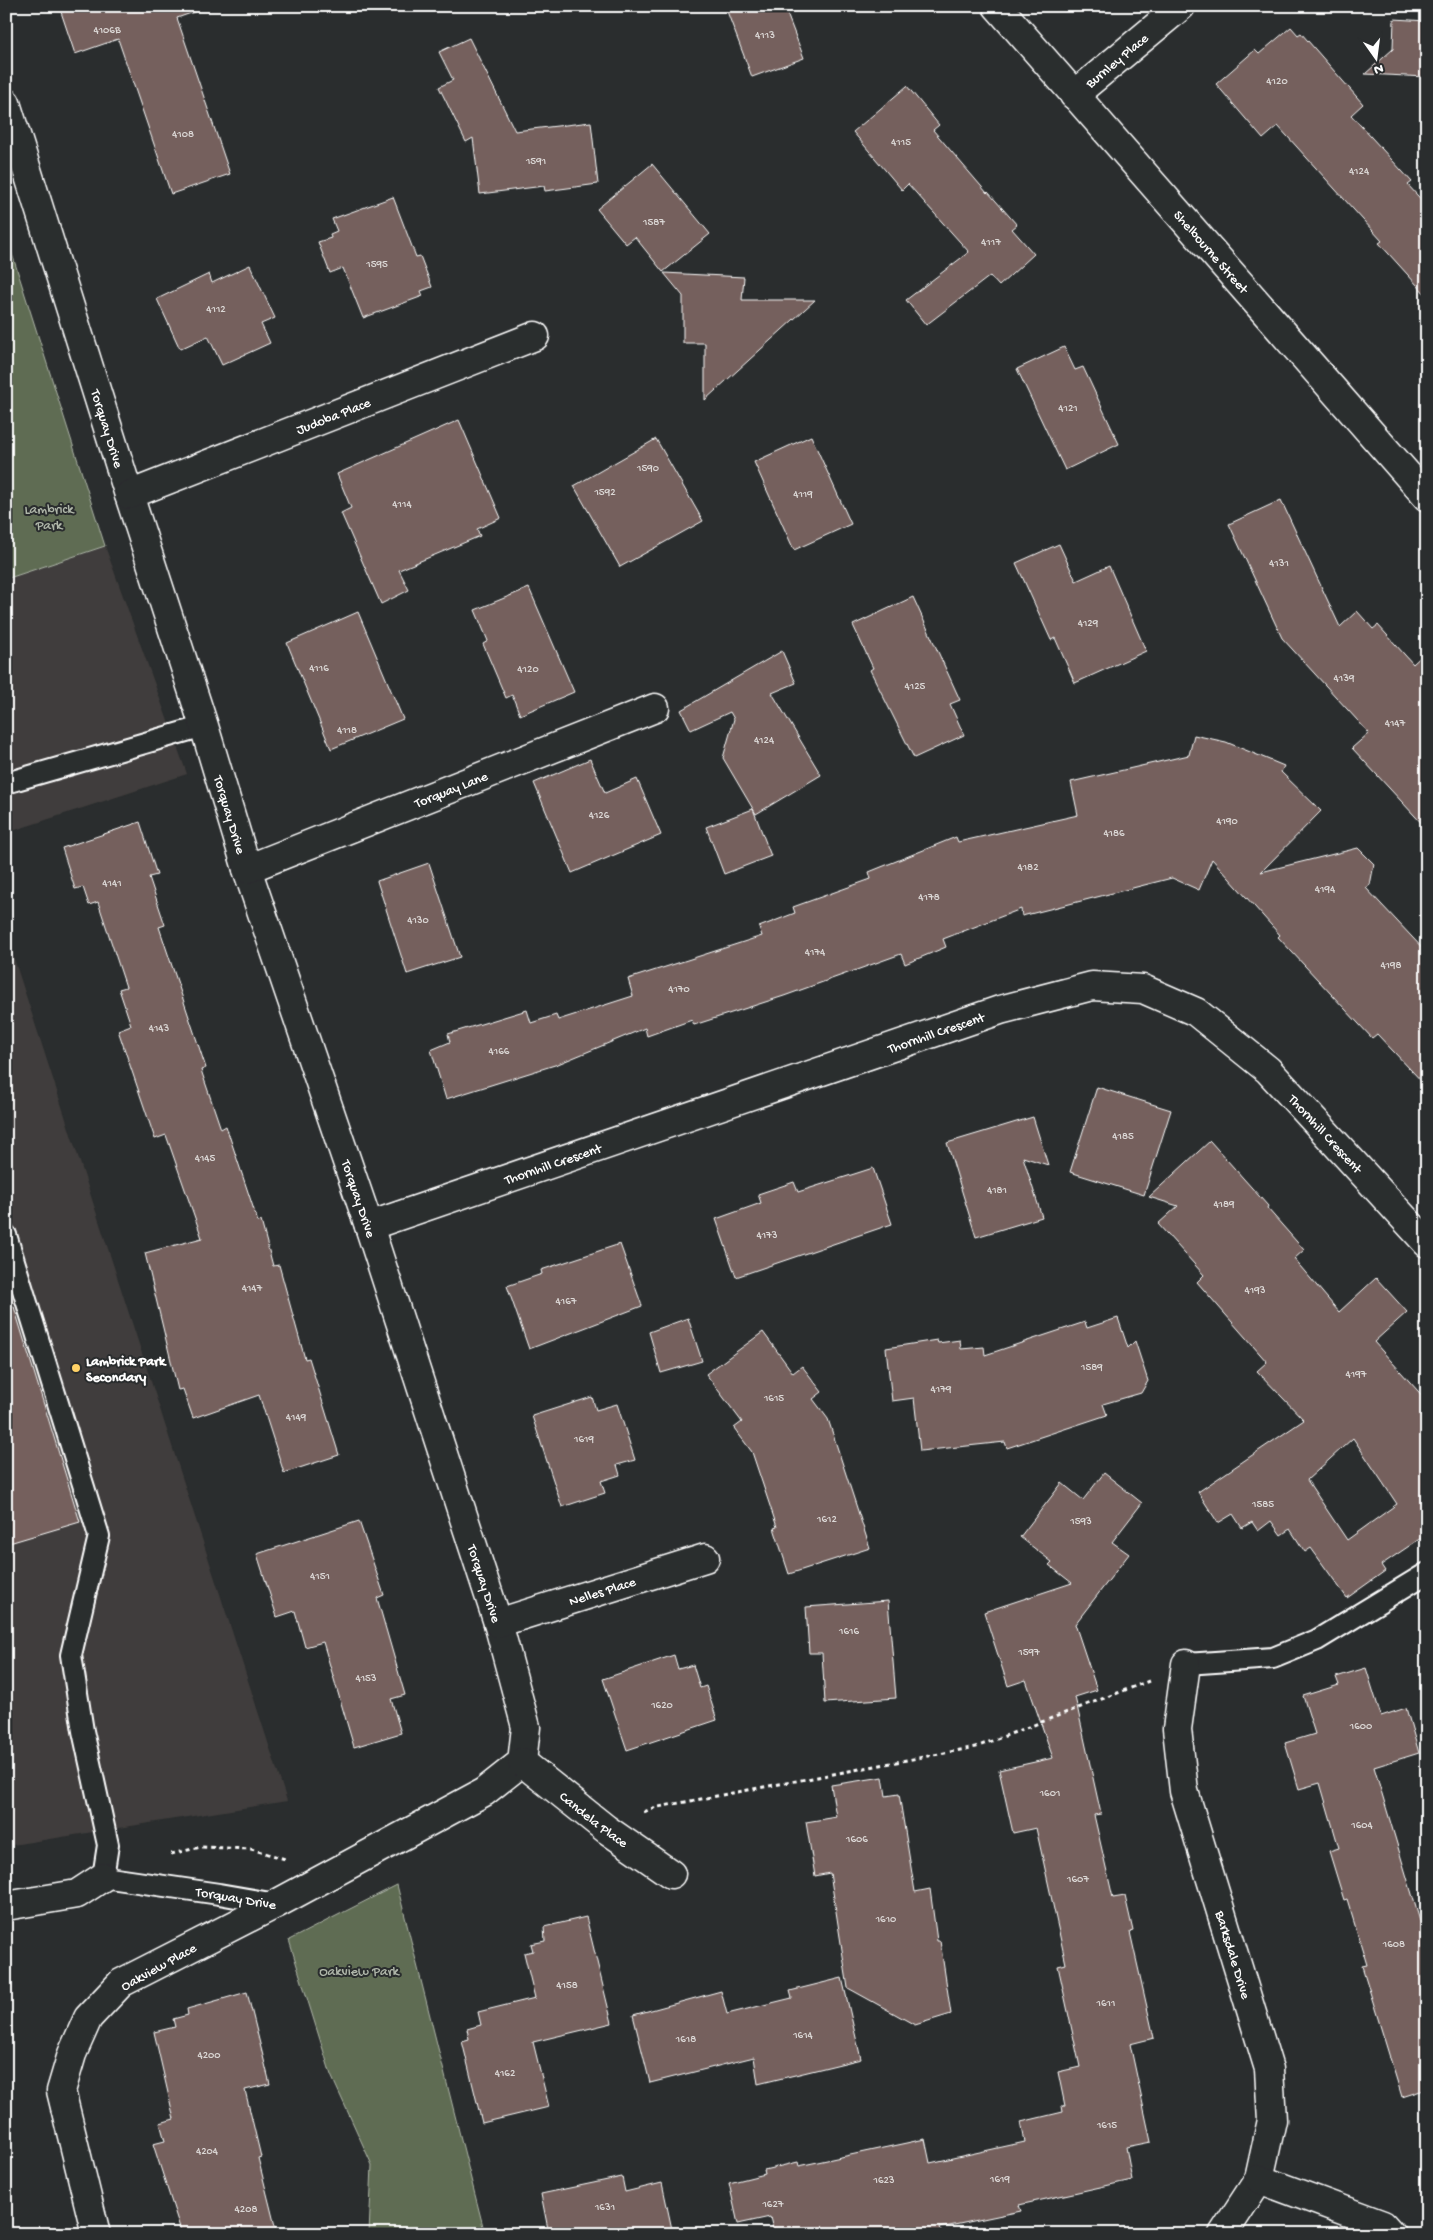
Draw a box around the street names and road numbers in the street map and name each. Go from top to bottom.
street label: Burnley Place [1082,30,1153,93]
street label: Shelbourne Street [1169,208,1252,299]
street label: Torquay Drive [85,387,126,471]
street label: Judoba Place [294,395,374,440]
street label: Torquay Lane [412,769,491,813]
street label: Torquay Drive [208,773,248,857]
street label: Thornhill Crescent [885,1010,988,1059]
street label: Thornhill Crescent [1283,1091,1366,1179]
street label: Thornhill Crescent [502,1141,605,1190]
street label: Torquay Drive [336,1157,378,1241]
street label: Torquay Drive [462,1542,504,1626]
street label: Nelles Place [567,1574,639,1611]
street label: Candela Place [555,1789,631,1853]
street label: Torquay Drive [194,1885,278,1915]
street label: Barksdale Drive [1210,1908,1253,2002]
street label: Oakview Place [119,1940,201,1996]

